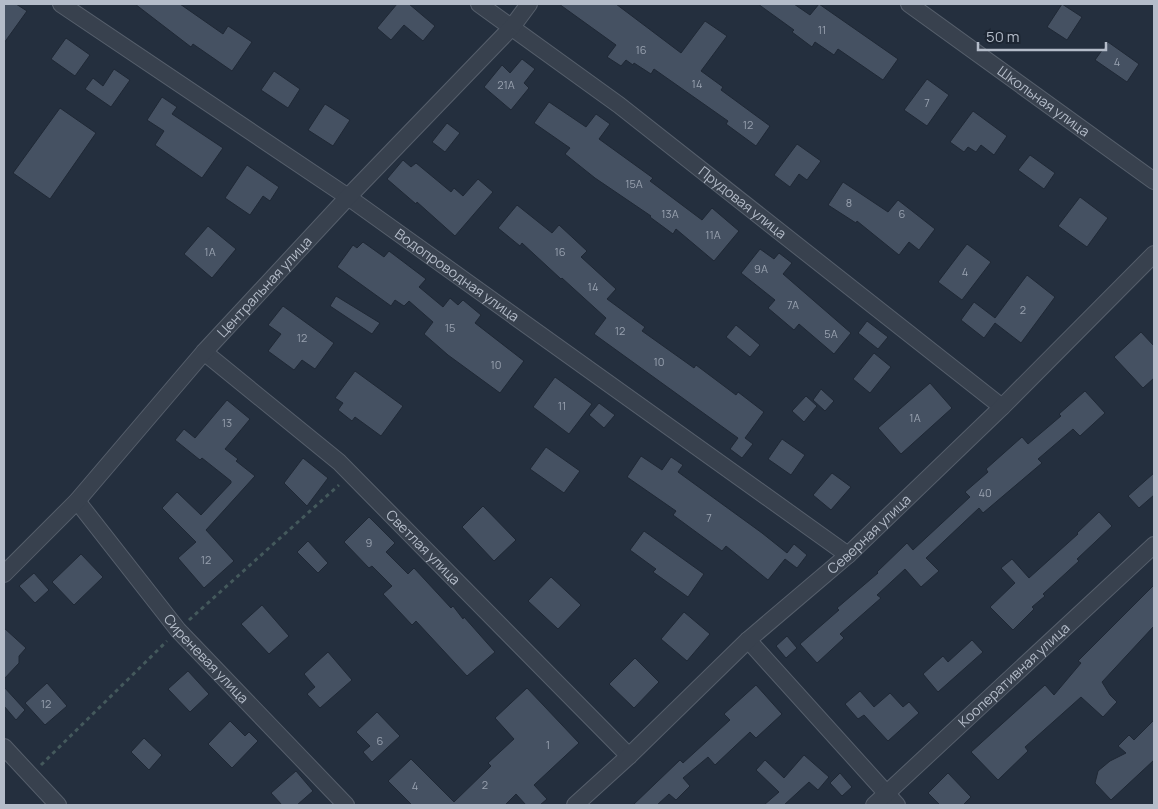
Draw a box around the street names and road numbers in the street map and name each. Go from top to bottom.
street label: Школьная улица [994,61,1094,141]
street label: Прудовая улица [695,161,791,243]
street label: Водопроводная улица [391,224,523,326]
street label: Центральная улица [213,232,316,341]
street label: Северная улица [823,490,915,578]
street label: Светлая улица [382,505,465,589]
street label: Сиреневая улица [160,610,253,707]
street label: Кооперативная улица [954,618,1073,731]

